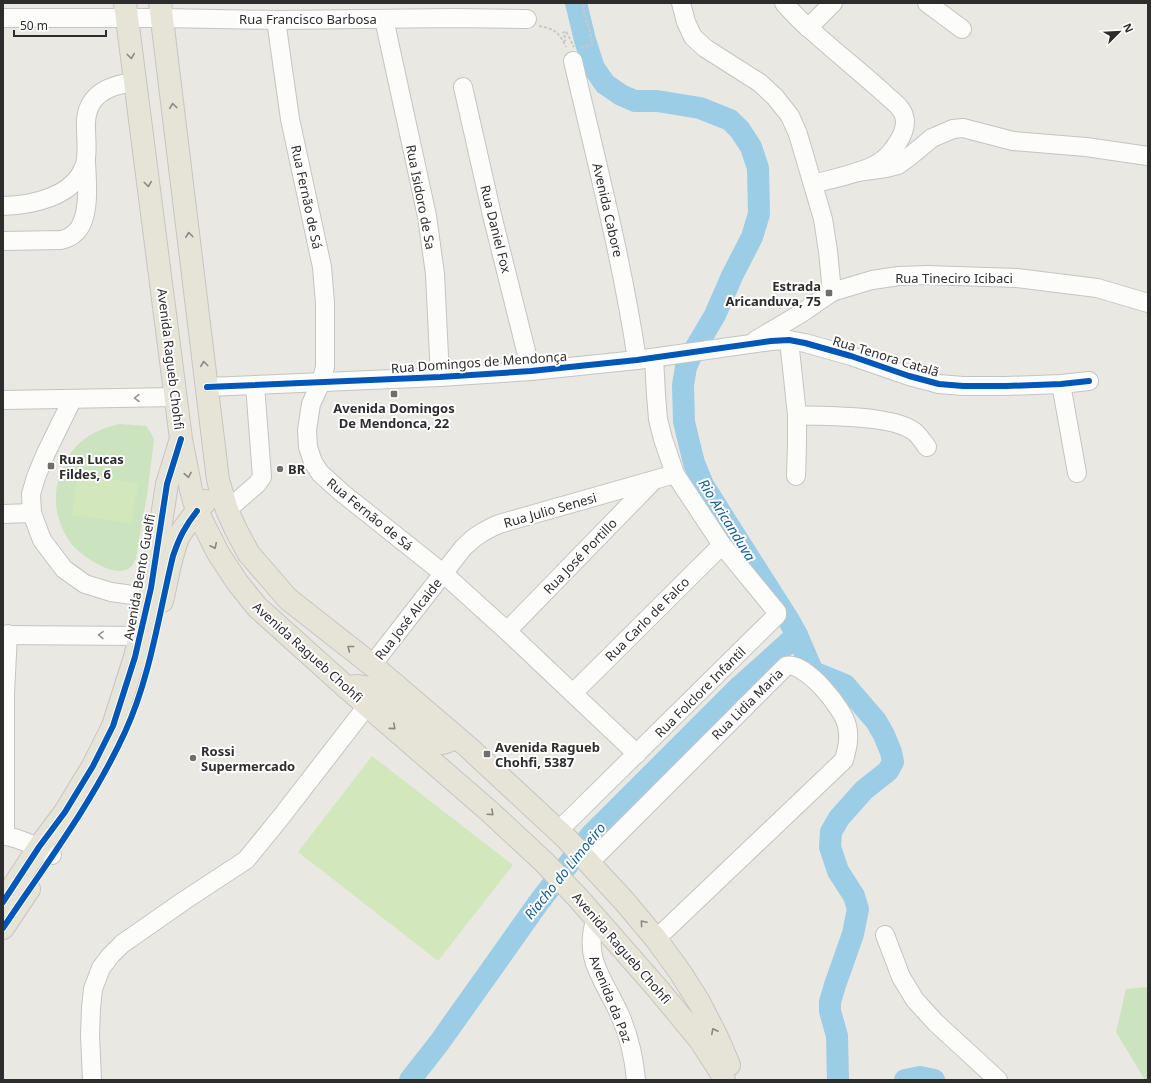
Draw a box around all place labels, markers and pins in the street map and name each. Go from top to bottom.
place label: Estrada Aricanduva, 75 [726,277,821,310]
marker: Estrada Aricanduva, 75 [824,288,834,298]
marker: Avenida Domingos De Mendonca, 22 [389,389,399,399]
place label: Avenida Domingos De Mendonca, 22 [333,399,455,432]
place label: Rua Lucas Fildes, 6 [59,450,124,483]
place label: BR [288,460,306,478]
marker: Rua Lucas Fildes, 6 [46,461,56,471]
marker: BR [275,464,285,474]
place label: Avenida Ragueb Chohfi, 5387 [495,738,600,771]
place label: Rossi Supermercado [201,742,295,775]
marker: Avenida Ragueb Chohfi, 5387 [482,749,492,759]
marker: Rossi Supermercado [188,753,198,763]

